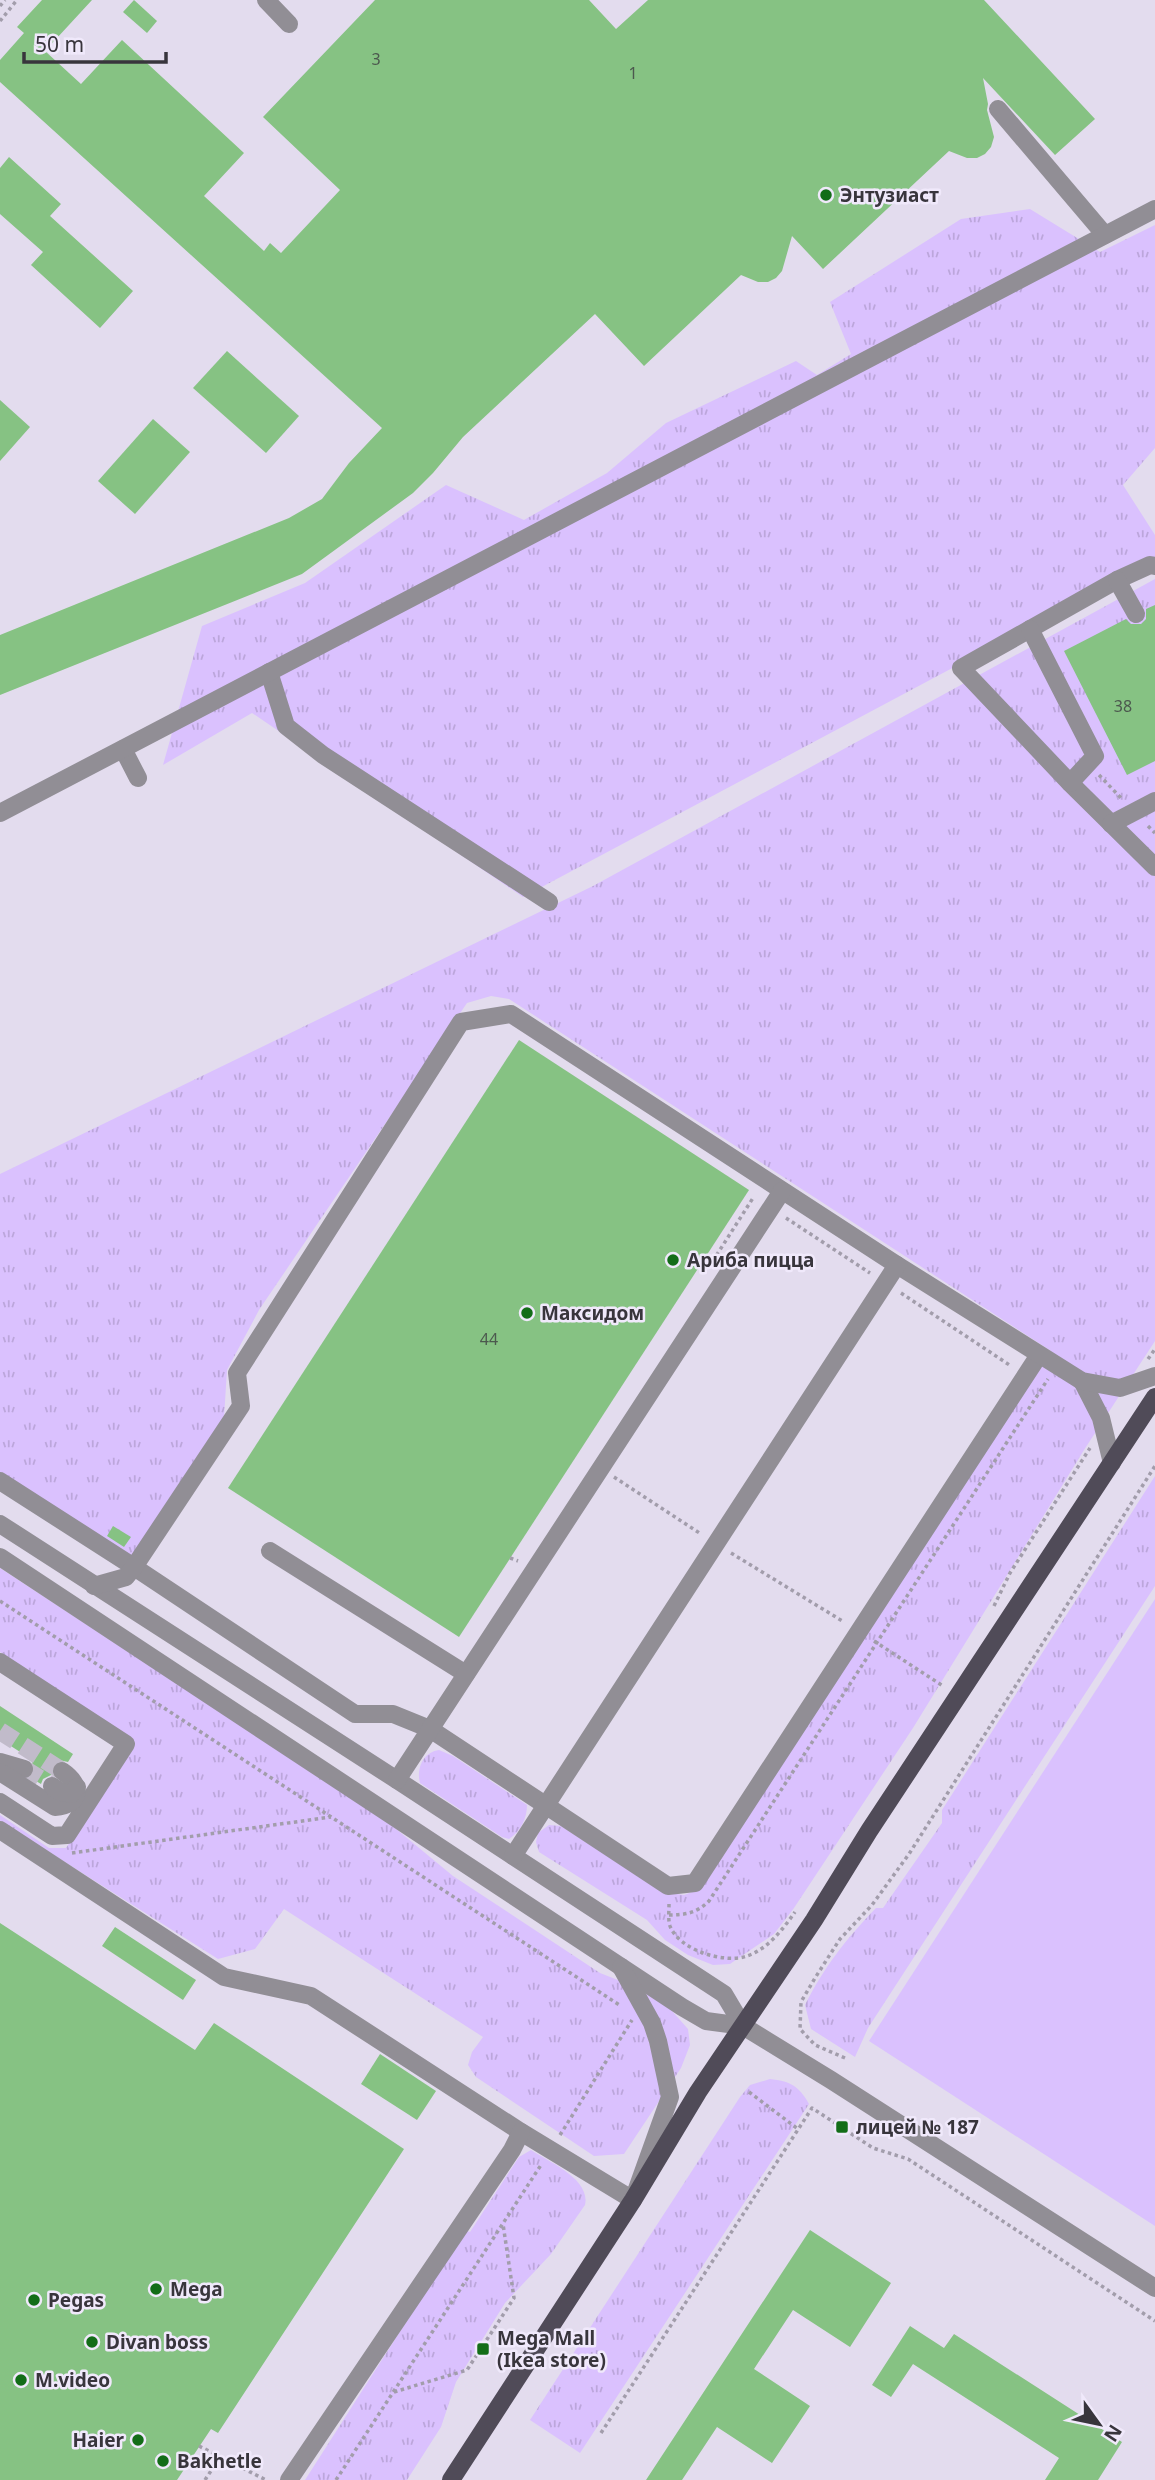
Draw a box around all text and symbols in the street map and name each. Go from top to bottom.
scale bar [24,21,166,65]
text: 50 m [35,30,84,58]
house number: 3 [371,48,381,70]
house number: 1 [628,62,638,84]
place label: Энтузиаст [840,182,939,208]
marker: Энтузиаст [818,187,834,203]
house number: 38 [1114,695,1132,717]
place label: Ариба пицца [687,1247,814,1273]
marker: Ариба пицца [665,1252,681,1268]
place label: Максидом [541,1300,644,1326]
marker: Максидом [519,1305,535,1321]
house number: 44 [480,1328,498,1350]
place label: лицей № 187 [856,2114,979,2140]
marker: лицей № 187 [834,2119,850,2135]
place label: Mega [170,2276,223,2302]
marker: Mega [148,2281,164,2297]
place label: Pegas [48,2287,104,2313]
marker: Pegas [26,2292,42,2308]
place label: Mega Mall (Ikea store) [497,2325,606,2373]
place label: Divan boss [106,2329,208,2355]
marker: Divan boss [84,2334,100,2350]
marker: Mega Mall (Ikea store) [475,2341,491,2357]
place label: M.video [35,2367,110,2393]
marker: M.video [13,2372,29,2388]
north arrow [1064,2389,1134,2459]
text: N [1098,2420,1128,2447]
place label: Haier [73,2427,125,2453]
marker: Haier [130,2432,146,2448]
place label: Bakhetle [177,2448,262,2474]
marker: Bakhetle [155,2453,171,2469]

